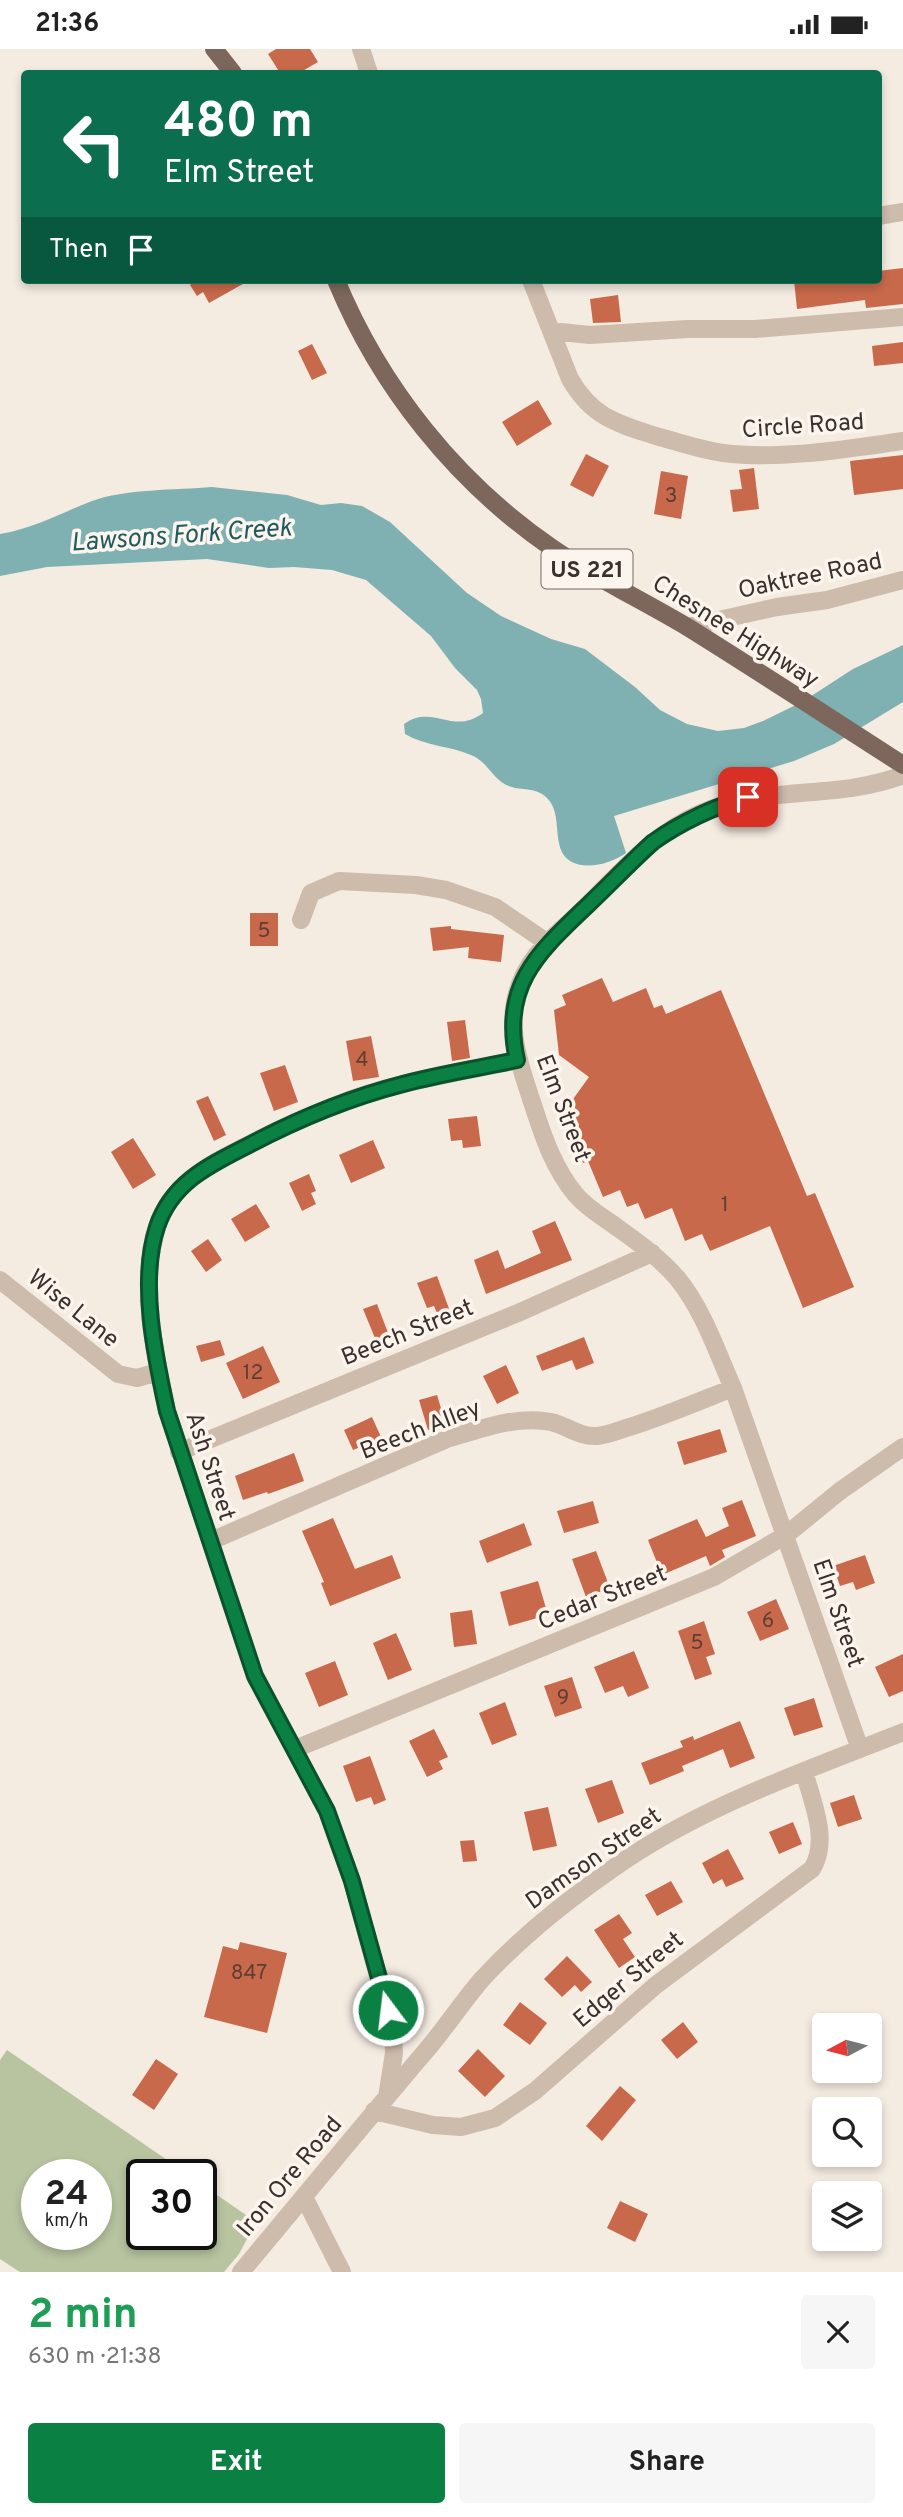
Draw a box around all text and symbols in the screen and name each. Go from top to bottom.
text: 21:36 [35,8,99,41]
text: 480 m [164,93,313,155]
icon: left [49,98,140,189]
text: Elm Street [164,154,314,194]
icon: arrive [122,231,160,269]
text: Then [49,234,108,267]
street label: Circle Road [741,408,865,446]
house number: 3 [665,483,677,510]
water label: Lawsons Fork Creek [70,512,294,561]
street label: Oaktree Road [736,547,885,607]
road number: US 221 [542,549,632,589]
street label: Chesnee Highway [646,569,824,696]
pin [718,767,778,827]
icon: arrive [729,778,767,816]
house number: 5 [257,918,271,945]
house number: 4 [355,1047,369,1074]
street label: Elm Street [528,1051,596,1167]
house number: 1 [721,1192,729,1219]
street label: Wise Lane [21,1264,125,1355]
street label: Beech Street [337,1294,478,1374]
house number: 12 [243,1360,263,1387]
street label: Beech Alley [356,1394,485,1468]
street label: Ash Street [177,1408,241,1525]
street label: Elm Street [805,1555,870,1672]
street label: Cedar Street [534,1559,672,1638]
house number: 6 [762,1608,774,1635]
house number: 5 [690,1630,704,1657]
house number: 9 [557,1685,569,1712]
street label: Damson Street [521,1802,668,1917]
street label: Edger Street [568,1926,690,2035]
house number: 847 [231,1960,267,1987]
position arrow [351,1973,425,2047]
north arrow [812,2013,882,2083]
map controls [812,2013,882,2251]
button: search [812,2097,882,2167]
street label: Iron Ore Road [231,2111,350,2244]
speed limit sign: 30 [126,2159,217,2250]
text: 24 [45,2173,88,2217]
button: layers [812,2181,882,2251]
text: km/h [45,2210,88,2233]
text: 2 min [28,2290,138,2343]
button: close [801,2295,875,2369]
text: 630 m · 21:38 [28,2343,162,2372]
button: Exit [28,2423,445,2503]
button: Share [459,2423,875,2503]

